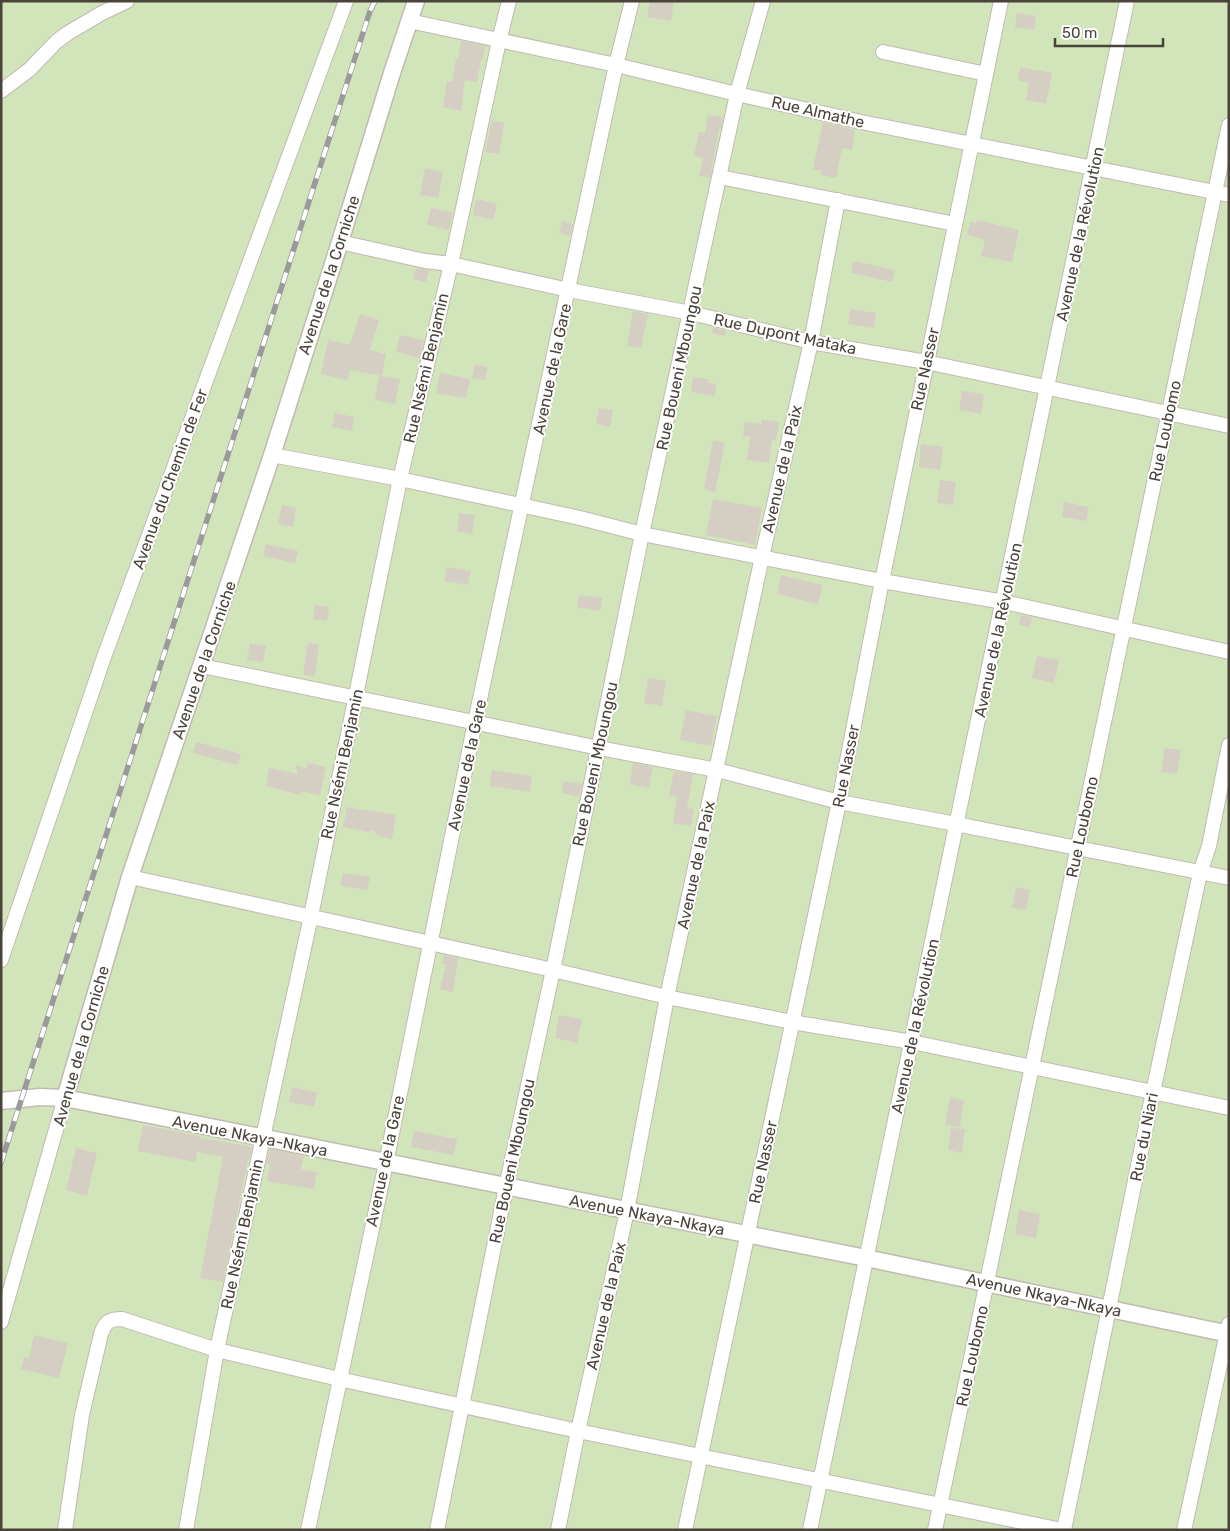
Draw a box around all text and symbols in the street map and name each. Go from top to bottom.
scale bar [1055,15,1162,47]
text: 50 m [1062,24,1097,42]
street label: Rue Almathe [770,92,867,132]
street label: Avenue de la Révolution [1052,145,1108,323]
street label: Avenue de la Corniche [294,193,364,357]
street label: Rue Boueni Mboungou [652,284,706,452]
street label: Rue Nsémi Benjamin [400,291,452,445]
street label: Avenue de la Gare [529,302,575,436]
street label: Rue Dupont Mataka [712,310,858,358]
street label: Rue Nasser [907,326,943,412]
street label: Rue Loubomo [1145,379,1185,483]
street label: Avenue du Chemin de Fer [128,386,212,572]
street label: Avenue de la Paix [758,403,806,535]
street label: Avenue de la Révolution [970,541,1026,719]
street label: Avenue de la Corniche [168,578,240,742]
street label: Rue Boueni Mboungou [568,680,622,848]
street label: Rue Nsémi Benjamin [317,687,367,841]
street label: Avenue de la Gare [444,698,490,832]
street label: Rue Nasser [829,723,863,809]
street label: Rue Loubomo [1062,775,1102,879]
street label: Avenue de la Paix [673,799,719,931]
street label: Avenue de la Révolution [887,937,943,1115]
street label: Avenue de la Corniche [49,964,113,1128]
street label: Rue Boueni Mboungou [485,1077,539,1245]
street label: Rue du Niari [1126,1091,1162,1183]
street label: Avenue de la Gare [362,1094,408,1228]
street label: Avenue Nkaya-Nkaya [171,1112,329,1160]
street label: Rue Nasser [745,1119,781,1205]
street label: Rue Nsémi Benjamin [217,1157,267,1311]
street label: Avenue Nkaya-Nkaya [568,1191,726,1239]
street label: Avenue de la Paix [582,1240,630,1372]
street label: Avenue Nkaya-Nkaya [965,1269,1123,1321]
street label: Rue Loubomo [952,1304,992,1408]

